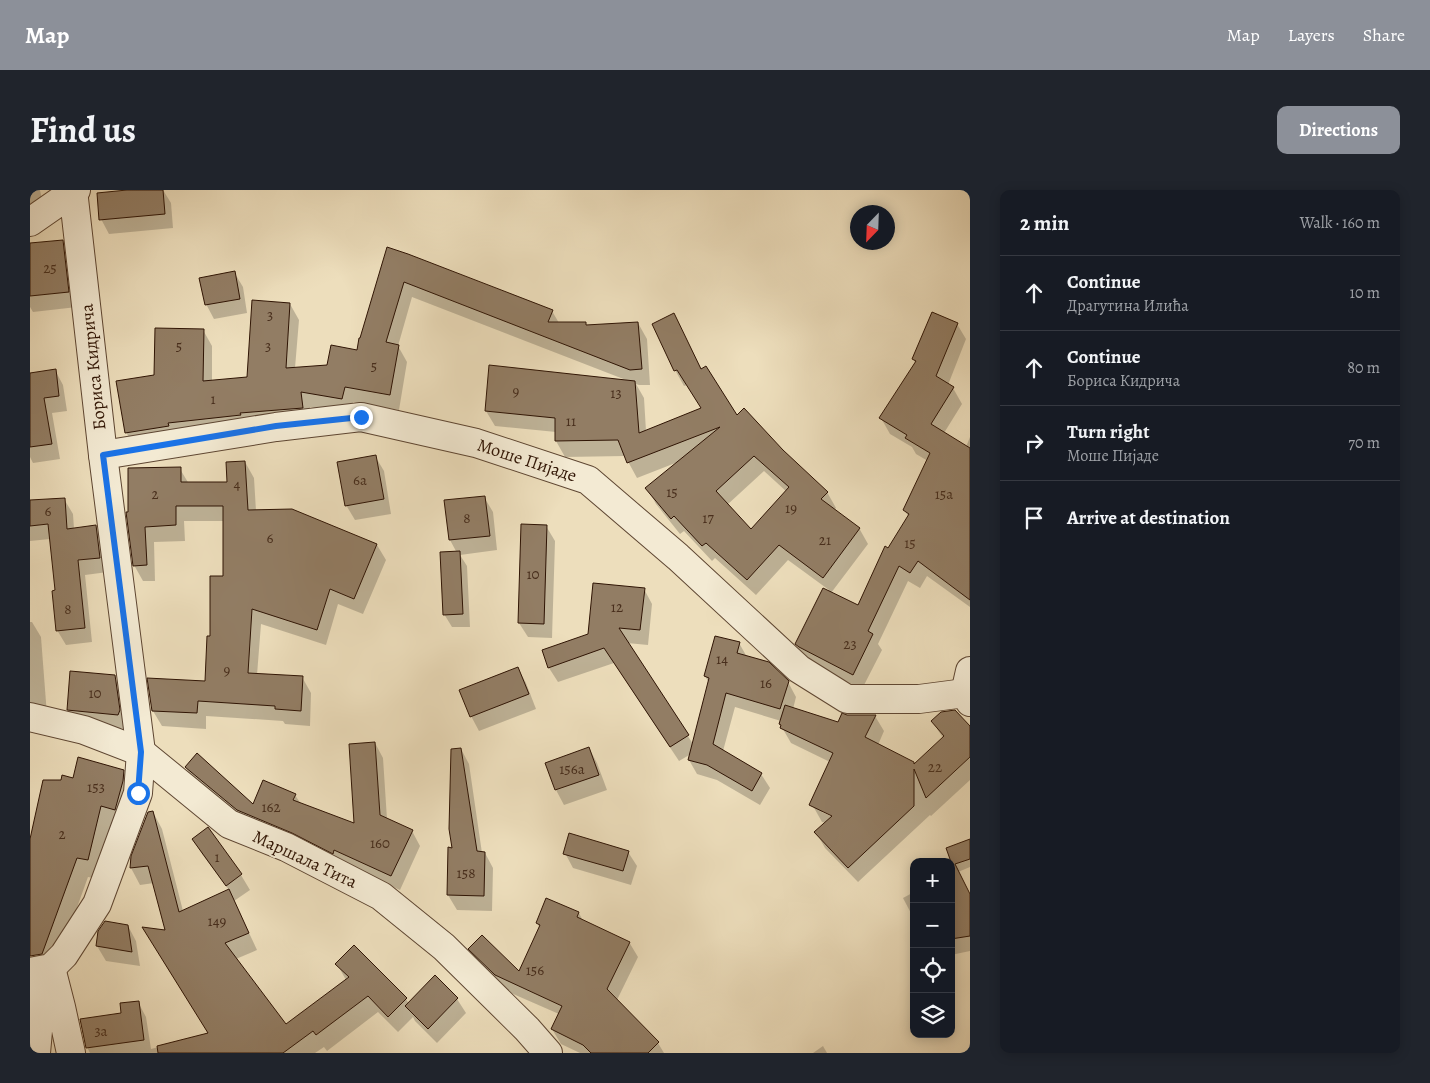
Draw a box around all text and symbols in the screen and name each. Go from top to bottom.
text: Map [25,19,69,51]
text: Map [1227,23,1260,47]
text: Layers [1288,23,1335,47]
text: Share [1363,23,1405,47]
text: Find us [30,106,136,154]
button: Directions [1277,106,1400,154]
north arrow [850,205,895,250]
text: 2 min [1020,209,1069,237]
text: Walk · 160 m [1300,212,1380,234]
house number: 25 [43,258,57,278]
text: Continue [1067,269,1141,295]
icon: ahead [1020,279,1048,307]
text: 10 m [1350,282,1380,304]
text: Драгутина Илића [1067,295,1189,317]
street label: Бориса Кидрича [74,302,112,431]
house number: 3 [267,305,273,325]
house number: 5 [176,336,182,356]
house number: 3 [265,336,271,356]
text: Continue [1067,344,1141,370]
icon: ahead [1020,354,1048,382]
house number: 5 [371,356,377,376]
text: 80 m [1347,357,1380,379]
text: Бориса Кидрича [1067,370,1180,392]
house number: 9 [513,381,520,401]
house number: 13 [610,383,622,403]
house number: 1 [210,389,216,409]
route end [350,406,373,429]
house number: 11 [566,411,576,431]
text: Turn right [1067,419,1149,445]
icon: right [1020,429,1048,457]
text: 70 m [1348,432,1380,454]
street label: Моше Пијаде [474,433,580,487]
text: Моше Пијаде [1067,445,1159,467]
house number: 6a [353,470,367,490]
house number: 4 [234,474,241,494]
house number: 15 [666,482,678,502]
house number: 2 [151,484,159,504]
house number: 15a [935,484,953,504]
house number: 19 [785,498,797,518]
house number: 6 [45,501,52,521]
icon: arrive [1020,504,1048,532]
text: Arrive at destination [1067,505,1230,531]
house number: 8 [463,508,471,528]
house number: 17 [702,508,714,528]
house number: 6 [267,528,274,548]
house number: 21 [819,530,831,550]
house number: 15 [904,533,916,553]
house number: 10 [526,564,540,584]
house number: 12 [611,597,623,617]
house number: 8 [64,599,72,619]
house number: 23 [843,634,857,654]
house number: 14 [716,649,728,669]
house number: 9 [224,660,231,680]
house number: 16 [760,673,772,693]
house number: 10 [88,683,102,703]
house number: 22 [928,757,942,777]
house number: 156a [559,759,585,779]
house number: 153 [87,777,105,797]
route start [127,782,150,805]
house number: 162 [261,797,281,817]
house number: 2 [58,824,66,844]
street label: Маршала Тита [249,824,362,894]
house number: 160 [370,833,390,853]
house number: 1 [214,847,220,867]
map controls [910,858,955,1038]
button: + [910,858,955,903]
house number: 158 [457,863,475,883]
button: − [910,903,955,948]
house number: 149 [208,911,227,931]
button: locate [910,948,955,993]
house number: 156 [526,960,544,980]
button: layers [910,993,955,1038]
house number: 3a [94,1021,108,1041]

